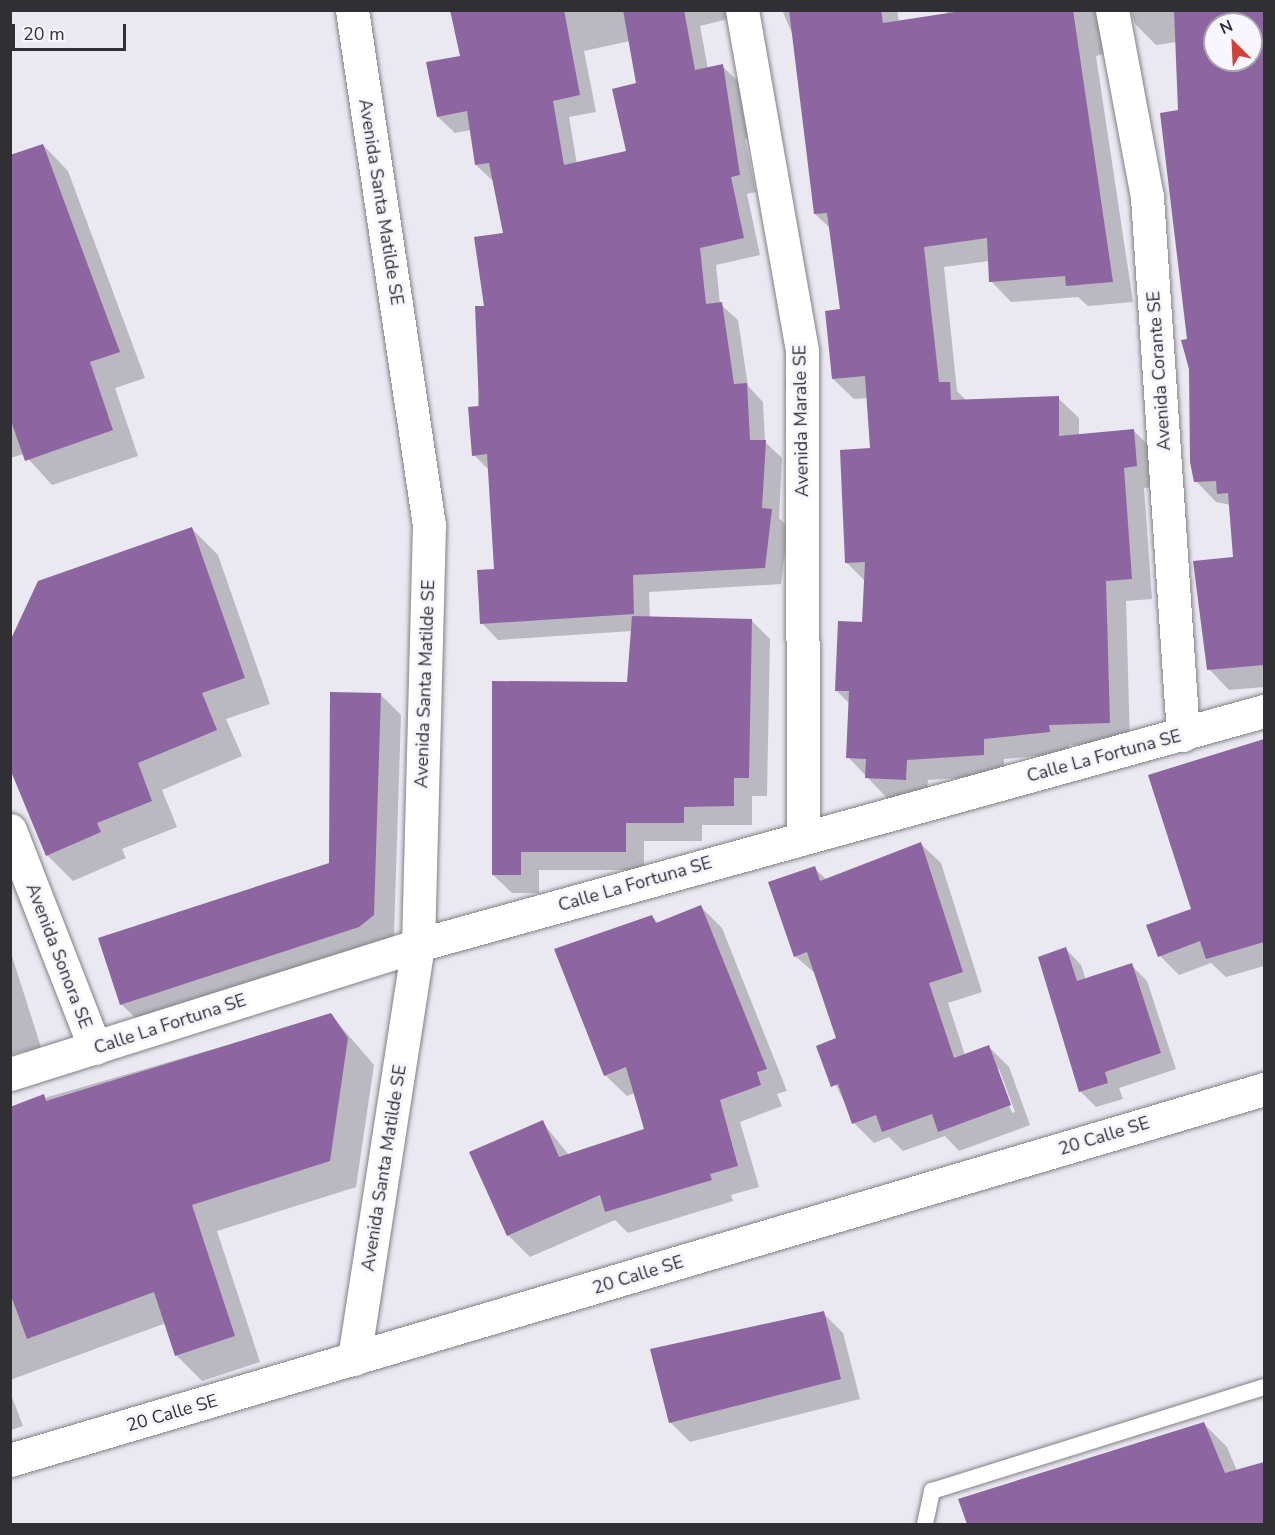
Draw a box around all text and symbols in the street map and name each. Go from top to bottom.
scale bar [15,12,129,50]
north arrow [1203,12,1263,72]
text: N [1217,15,1236,40]
text: 20 m [23,22,65,46]
street label: Avenida Santa Matilde SE [354,97,408,307]
street label: Avenida Corante SE [1143,290,1175,452]
street label: Avenida Marale SE [789,345,813,497]
street label: Avenida Santa Matilde SE [411,579,439,789]
street label: Calle La Fortuna SE [1024,725,1184,787]
street label: Calle La Fortuna SE [556,852,714,916]
street label: Avenida Sonora SE [21,880,97,1032]
street label: Calle La Fortuna SE [91,989,249,1059]
street label: Avenida Santa Matilde SE [357,1063,411,1273]
street label: 20 Calle SE [1056,1112,1152,1160]
street label: 20 Calle SE [590,1251,686,1299]
street label: 20 Calle SE [124,1390,220,1436]

